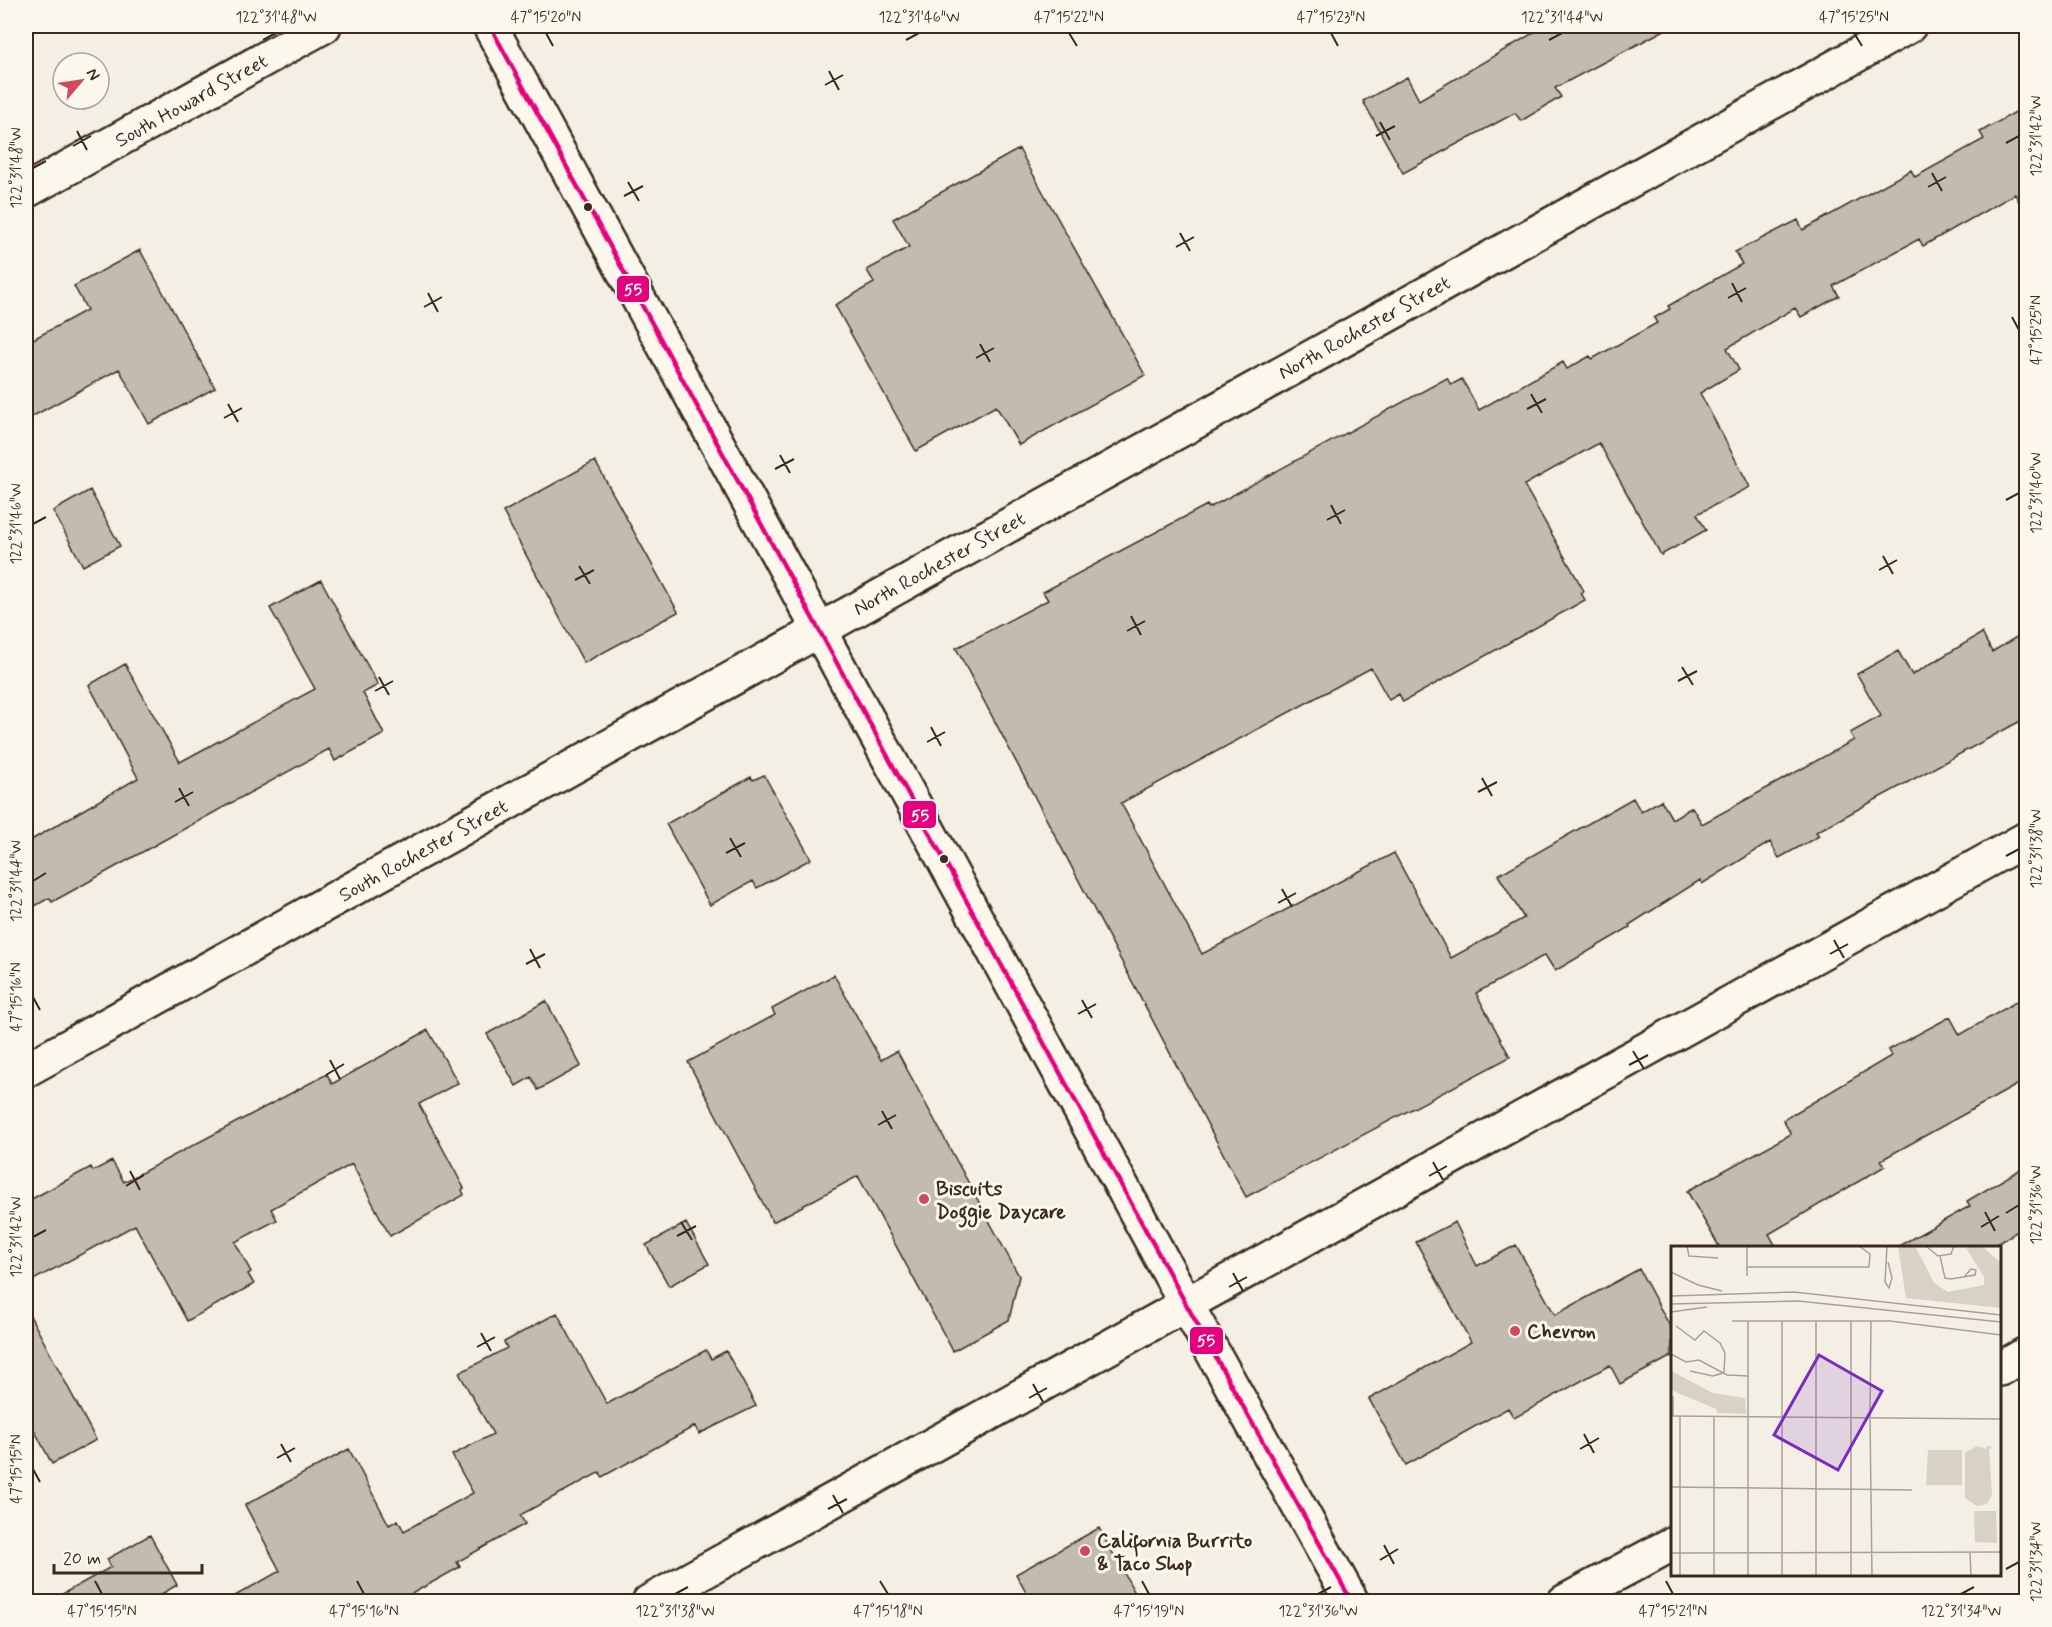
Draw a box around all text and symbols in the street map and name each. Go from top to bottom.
text: 122°31'48"W [235,8,317,28]
text: 47°15'20"N [511,8,581,28]
text: 122°31'46"W [878,8,960,28]
text: 47°15'22"N [1034,8,1104,28]
text: 47°15'23"N [1297,8,1365,28]
text: 122°31'44"W [1521,8,1603,28]
text: 47°15'25"N [1819,8,1889,28]
street label: South Howard Street [111,48,273,154]
north arrow [51,51,111,111]
text: N [81,65,105,84]
text: 122°31'42"W [2027,96,2047,176]
text: 122°31'48"W [7,127,27,209]
unlabelled marker [582,201,594,213]
street label: North Rochester Street [1274,270,1456,387]
line badge: 55 [616,275,650,303]
text: 55 [624,280,643,301]
text: 47°15'25"N [2027,295,2047,365]
text: 122°31'40"W [2027,452,2047,534]
text: 122°31'46"W [7,483,27,565]
street label: North Rochester Street [849,506,1031,623]
street label: South Rochester Street [334,794,513,909]
line badge: 55 [902,800,937,829]
text: 55 [911,806,930,827]
text: 122°31'38"W [2027,809,2047,889]
text: 122°31'44"W [7,840,27,922]
unlabelled marker [938,853,950,865]
text: 47°15'16"N [7,962,27,1032]
text: 122°31'36"W [2027,1165,2047,1245]
place label: Biscuits Doggie Daycare [936,1176,1066,1228]
marker: Biscuits Doggie Daycare [917,1192,931,1206]
text: 122°31'42"W [7,1197,27,1277]
inset map [1671,1246,2001,1576]
place label: Chevron [1527,1319,1596,1346]
marker: Chevron [1508,1324,1522,1338]
line badge: 55 [1189,1326,1224,1355]
text: 55 [1197,1331,1216,1352]
text: 47°15'15"N [7,1434,27,1504]
text: 122°31'34"W [2027,1522,2047,1602]
place label: California Burrito & Taco Shop [1097,1528,1252,1578]
scale bar [54,1537,202,1575]
marker: California Burrito & Taco Shop [1078,1544,1092,1558]
text: 20 m [63,1547,101,1571]
text: 47°15'15"N [67,1602,137,1622]
text: 47°15'16"N [329,1602,399,1622]
text: 122°31'38"W [635,1602,715,1622]
text: 47°15'18"N [853,1602,923,1622]
text: 47°15'19"N [1114,1602,1184,1622]
text: 122°31'36"W [1278,1602,1358,1622]
text: 47°15'21"N [1639,1602,1707,1622]
text: 122°31'34"W [1921,1602,2001,1622]

